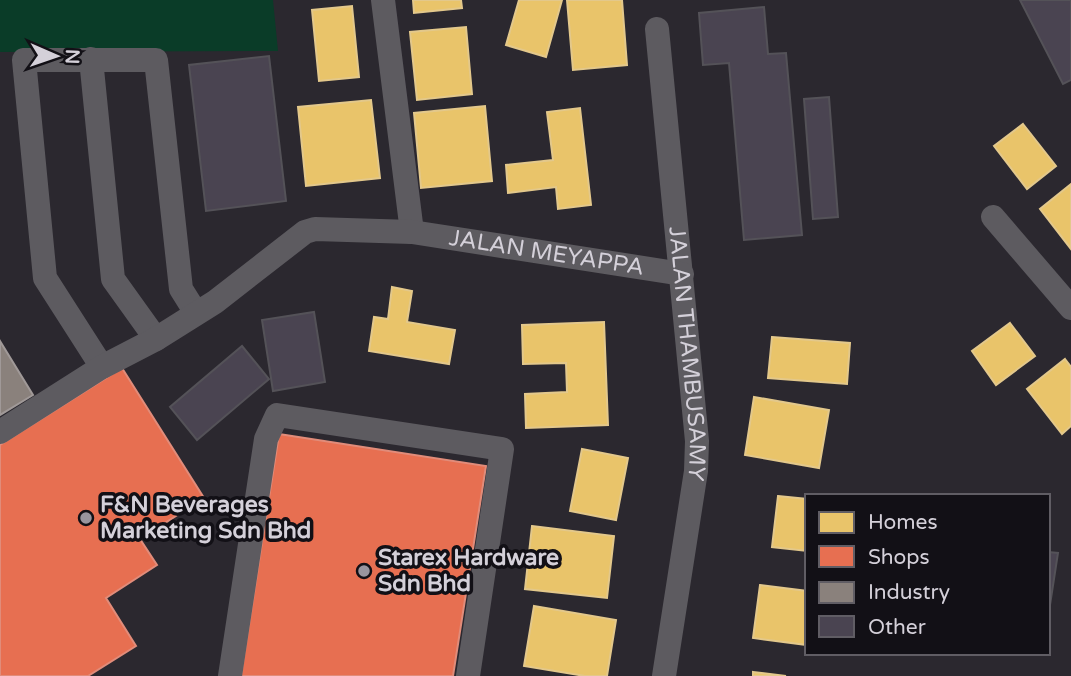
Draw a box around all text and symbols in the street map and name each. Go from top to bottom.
north arrow [21,21,91,91]
text: N [61,49,83,65]
street label: JALAN MEYAPPA [447,224,646,282]
street label: JALAN THAMBUSAMY [662,225,711,483]
place label: F&N Beverages Marketing Sdn Bhd [100,491,311,545]
legend [805,494,1050,655]
marker: F&N Beverages Marketing Sdn Bhd [78,510,94,526]
text: Homes [868,510,938,535]
place label: Starex Hardware Sdn Bhd [378,544,559,598]
text: Shops [868,545,930,570]
marker: Starex Hardware Sdn Bhd [356,563,372,579]
text: Industry [868,580,950,605]
text: Other [868,615,926,640]

